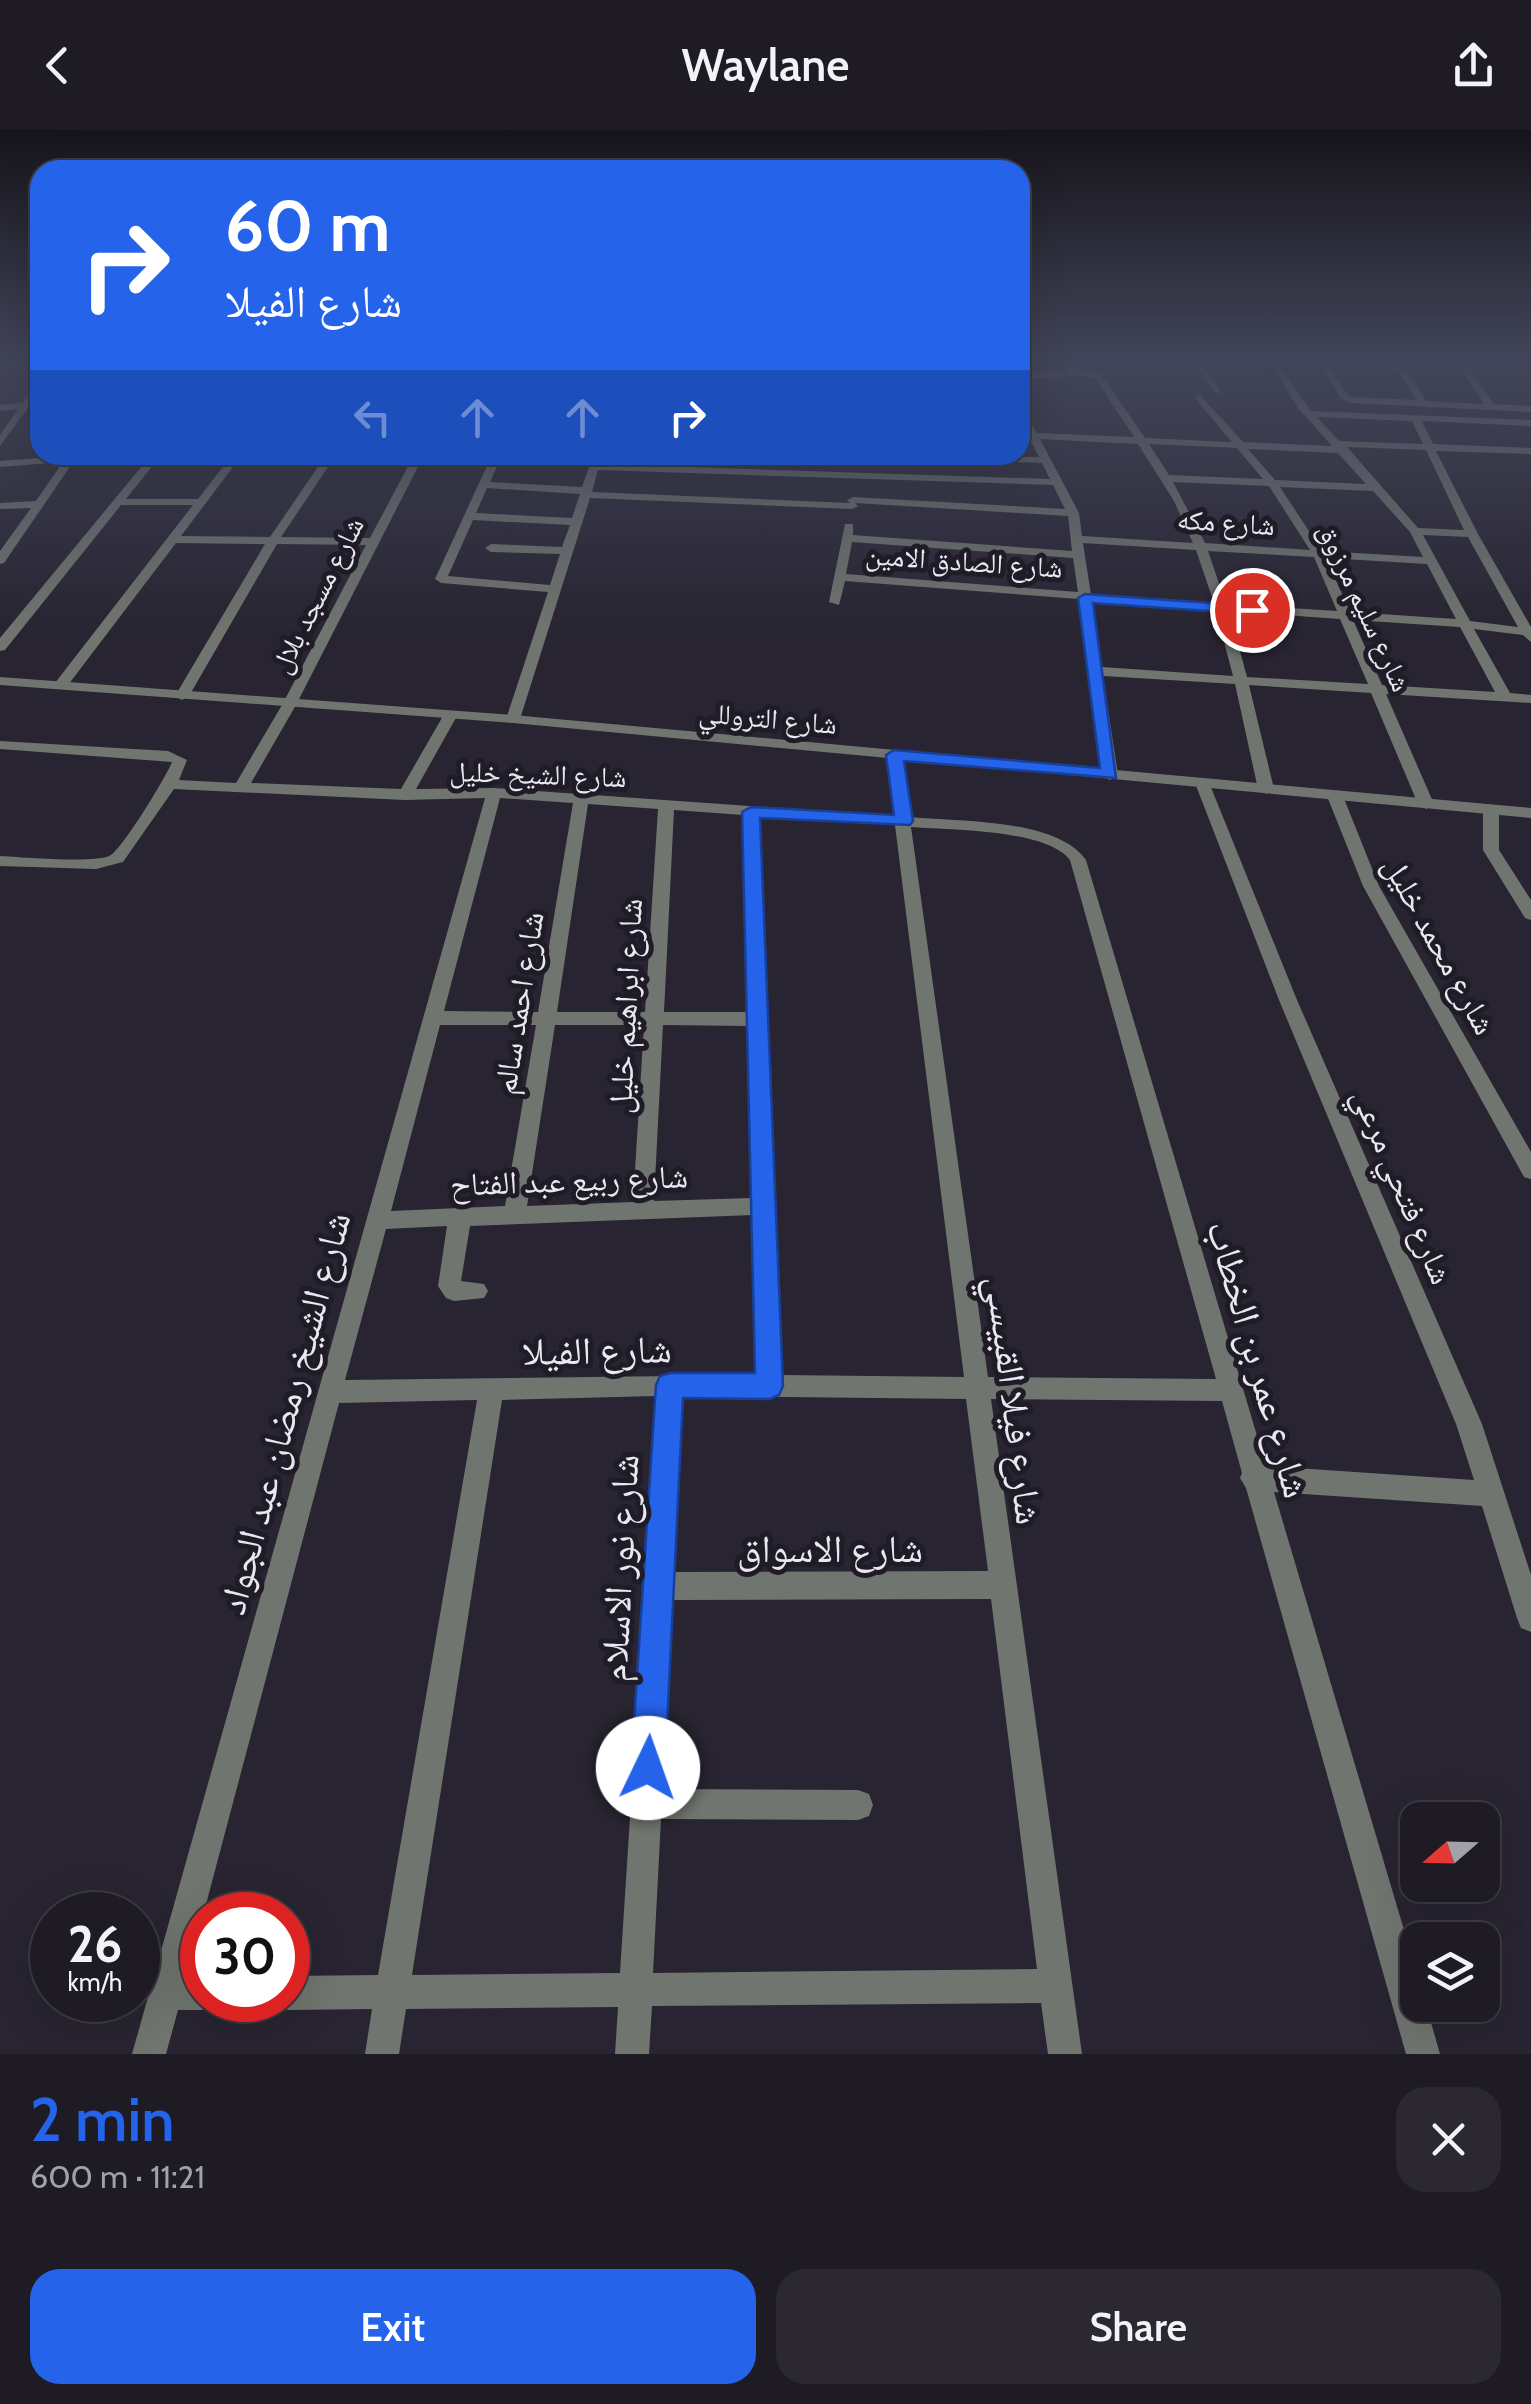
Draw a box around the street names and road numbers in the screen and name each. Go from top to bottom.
street label: شارع مكه [1176,502,1276,543]
street label: شارع مسجد بلال [263,511,372,679]
street label: شارع سليم مرزوق [1309,517,1419,698]
street label: شارع الصادق الامين [864,537,1064,586]
street label: شارع التروللي [697,695,839,747]
street label: شارع الشيخ خليل [449,754,627,795]
street label: شارع محمد خليل [1374,849,1505,1042]
street label: شارع ابراهيم خليل [600,897,652,1115]
street label: شارع احمد سالم [484,909,554,1097]
street label: شارع فتحي مرعي [1339,1082,1462,1292]
street label: شارع ربيع عبد الفتاح [449,1156,689,1205]
street label: شارع الشيخ رمضان عبد الجواد [208,1207,361,1619]
street label: شارع عمر بن الخطاب [1196,1215,1321,1503]
street label: شارع فيلا القبيسي [970,1273,1054,1528]
street label: شارع الفيلا [522,1325,672,1376]
street label: شارع نور الاسلام [590,1453,650,1683]
street label: شارع الاسواق [737,1525,923,1573]

